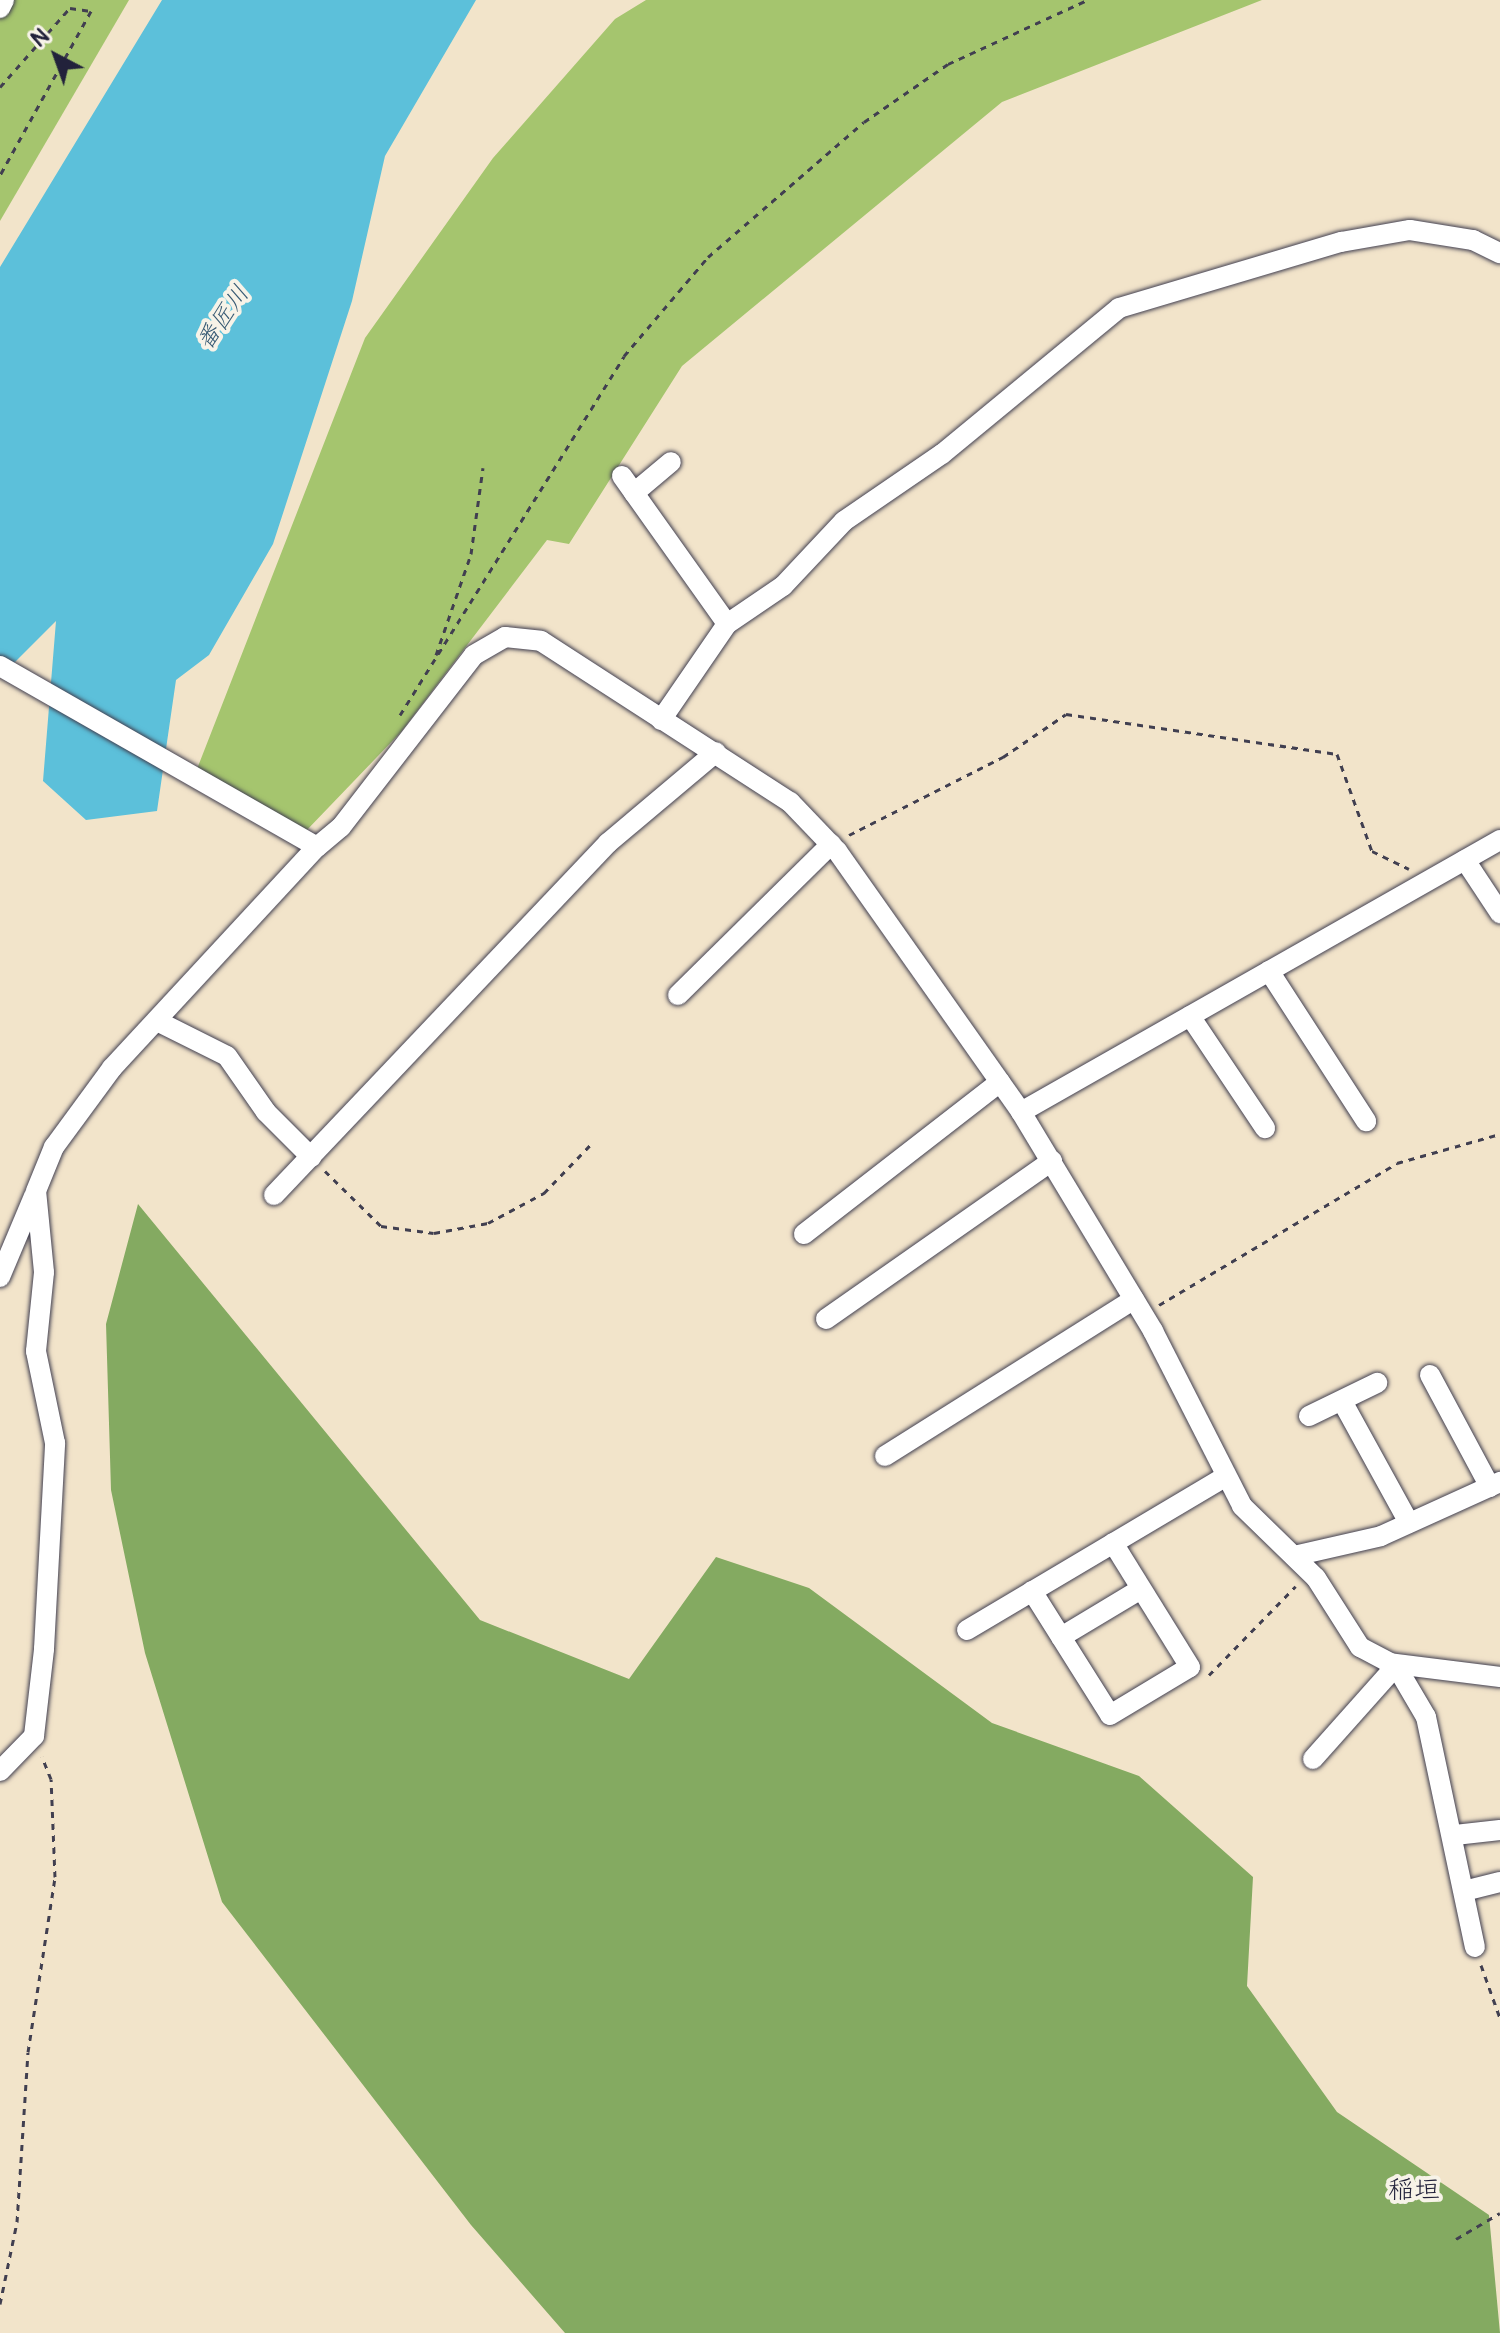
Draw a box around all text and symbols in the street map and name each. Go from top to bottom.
north arrow [16,16,96,96]
text: N [25,22,55,53]
water label: 番匠川 [191,280,255,356]
district label: 稲垣 [1388,2175,1440,2207]

